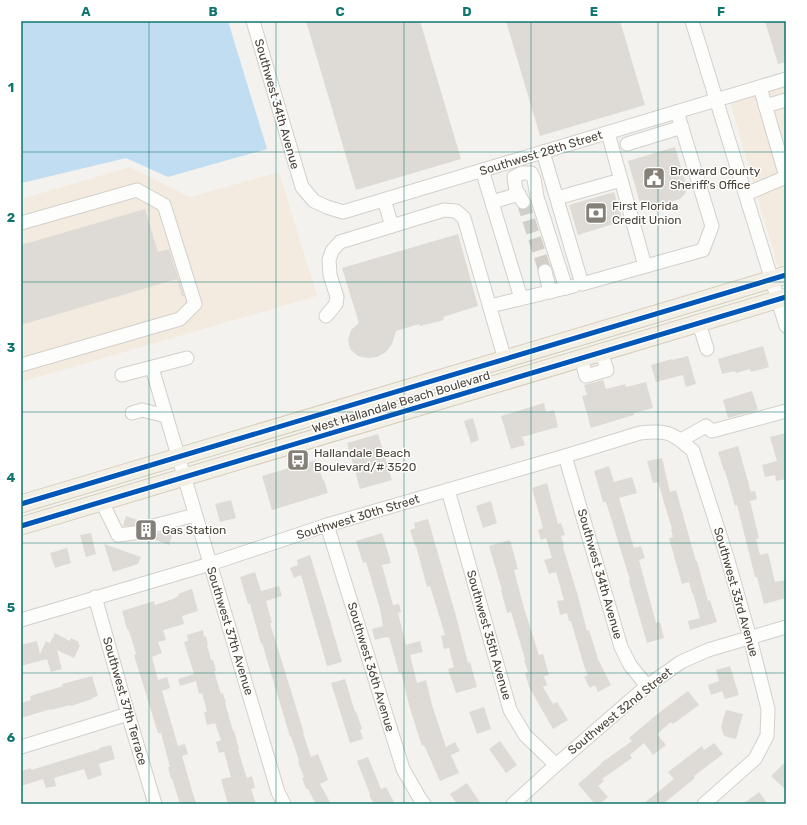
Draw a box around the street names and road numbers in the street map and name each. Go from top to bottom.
street label: Southwest 34th Avenue [252,37,302,171]
street label: Southwest 28th Street [478,128,604,178]
street label: West Hallandale Beach Boulevard [310,368,492,436]
street label: Southwest 30th Street [295,492,421,542]
street label: Southwest 34th Avenue [575,507,625,641]
street label: Southwest 33rd Avenue [711,526,761,659]
street label: Southwest 37th Avenue [204,565,256,697]
street label: Southwest 35th Avenue [464,568,514,702]
street label: Southwest 36th Avenue [345,601,397,734]
street label: Southwest 37th Terrace [100,635,150,767]
street label: Southwest 32nd Street [565,665,675,757]

